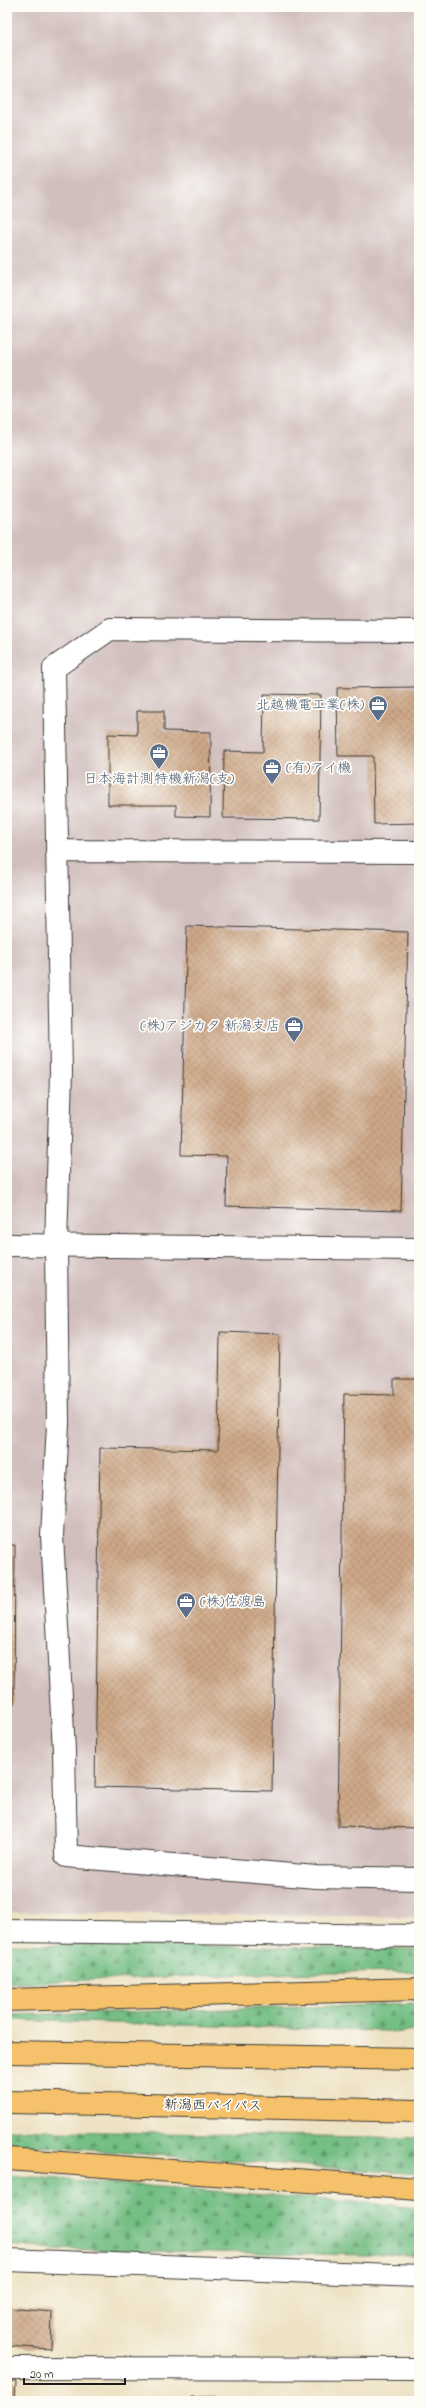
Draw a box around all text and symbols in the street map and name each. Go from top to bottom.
office icon: 北越機電工業(株) [367,694,389,722]
place label: 北越機電工業(株) [256,695,364,716]
office icon: 日本海計測特機新潟(支) [148,742,170,770]
office icon: (有)アイ機 [261,757,283,785]
place label: (有)アイ機 [286,758,351,779]
place label: 日本海計測特機新潟(支) [84,769,234,790]
office icon: (株)アジカタ 新潟支店 [283,1015,305,1043]
place label: (株)アジカタ 新潟支店 [140,1016,280,1037]
office icon: (株)佐渡島 [175,1591,197,1619]
place label: (株)佐渡島 [200,1592,266,1613]
street label: 新潟西バイパス [164,2095,262,2117]
scale bar [24,2360,125,2386]
text: 20 m [30,2366,53,2384]

